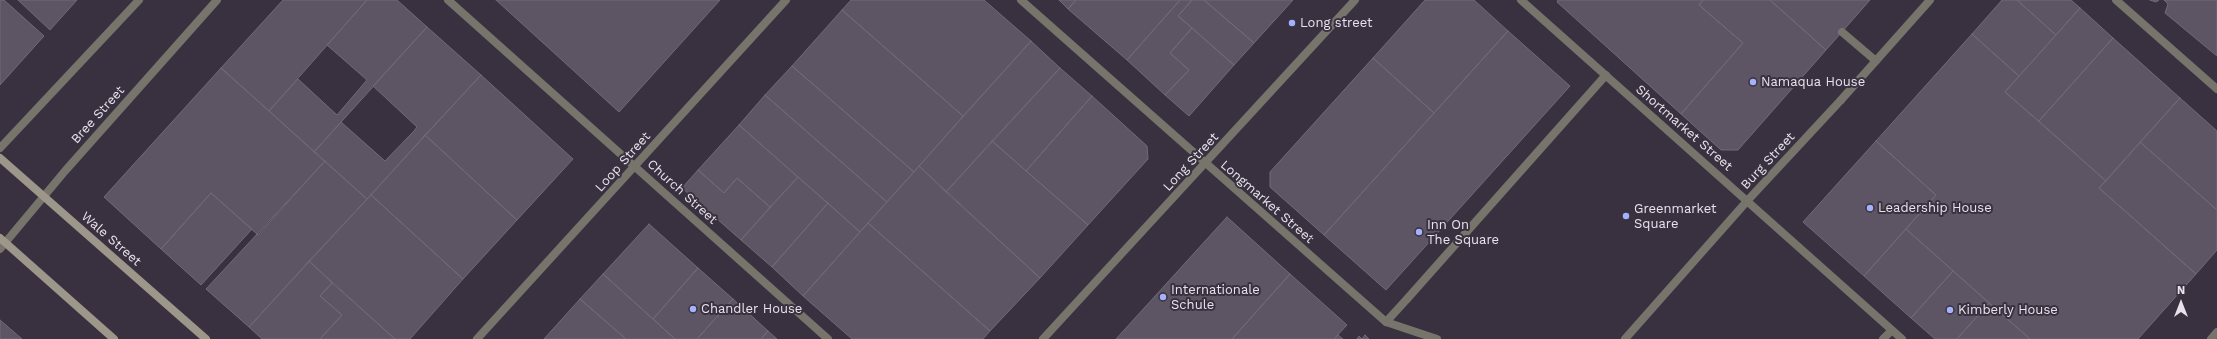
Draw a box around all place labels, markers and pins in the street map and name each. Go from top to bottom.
place label: Long street [1300,15,1372,31]
marker: Long street [1287,18,1297,28]
place label: Namaqua House [1761,74,1865,90]
marker: Namaqua House [1748,77,1758,87]
place label: Leadership House [1878,200,1992,216]
place label: Greenmarket Square [1634,201,1716,232]
marker: Leadership House [1865,203,1875,213]
marker: Greenmarket Square [1621,211,1631,221]
place label: Inn On The Square [1427,217,1499,248]
marker: Inn On The Square [1414,227,1424,237]
place label: Internationale Schule [1171,282,1260,313]
marker: Internationale Schule [1158,292,1168,302]
place label: Chandler House [701,301,802,317]
place label: Kimberly House [1958,302,2058,318]
marker: Chandler House [688,304,698,314]
marker: Kimberly House [1945,305,1955,315]

